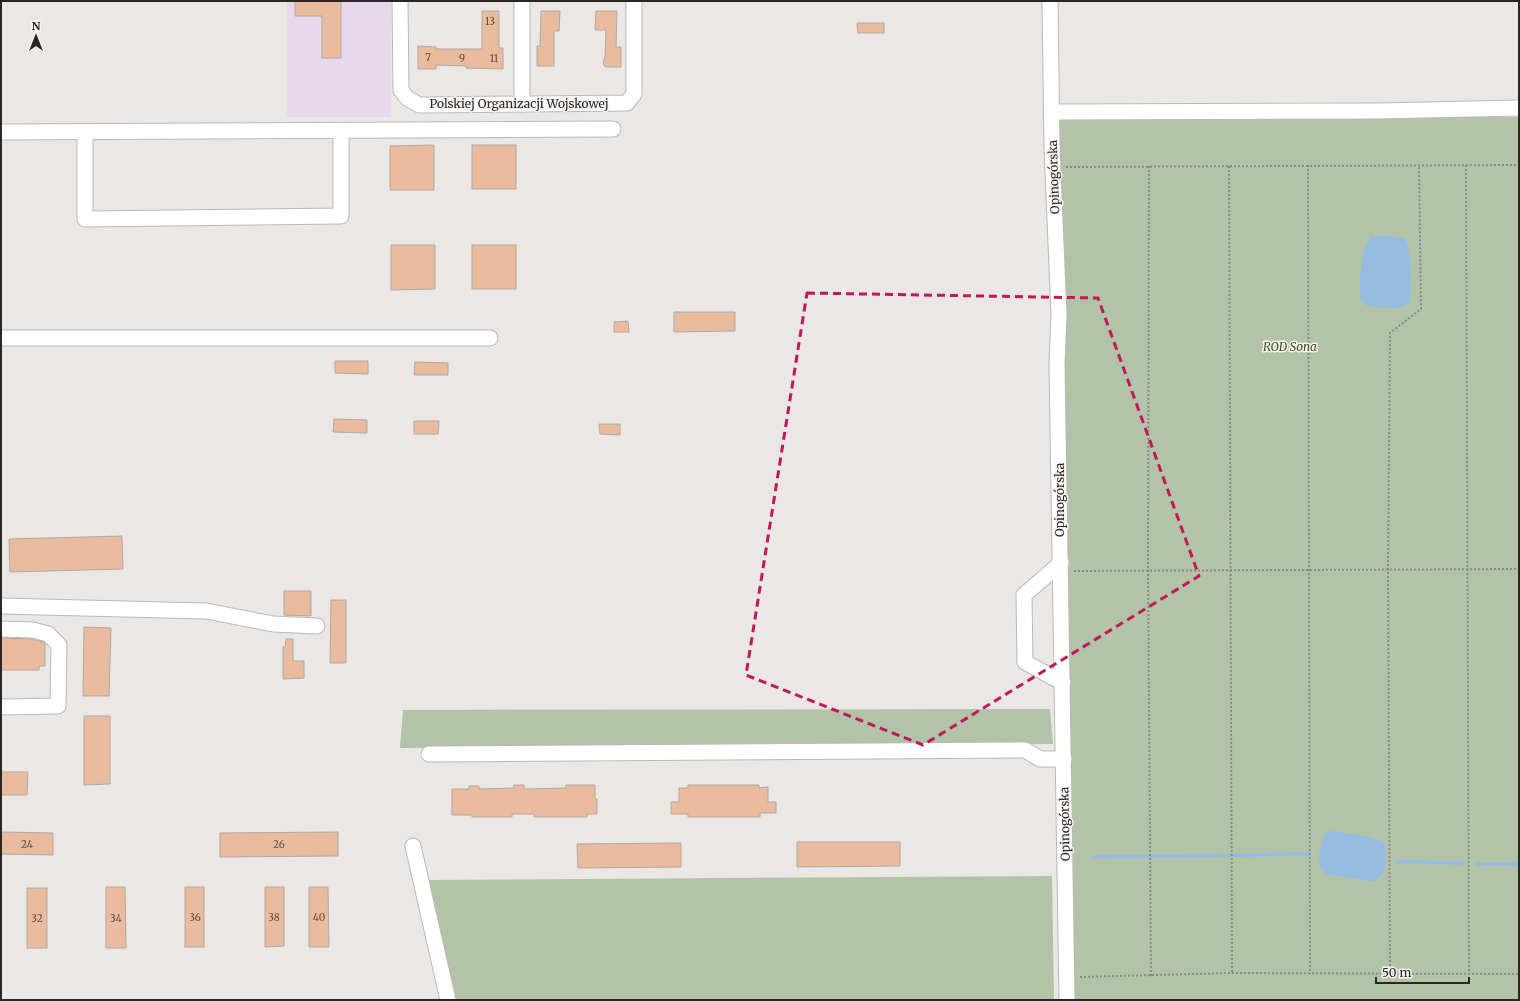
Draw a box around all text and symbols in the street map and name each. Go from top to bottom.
house number: 13 [485,15,495,28]
north arrow [16,16,56,56]
text: N [32,19,41,33]
house number: 7 [425,51,431,64]
house number: 9 [459,52,465,65]
house number: 11 [490,52,499,65]
street label: Polskiej Organizacji Wojskowej [429,96,609,111]
street label: Opinogórska [1045,139,1062,214]
park label: ROD Sona [1263,339,1317,354]
street label: Opinogórska [1052,462,1067,537]
street label: Opinogórska [1056,786,1073,861]
house number: 24 [21,838,33,851]
house number: 26 [273,838,285,851]
house number: 36 [189,911,201,924]
house number: 38 [268,911,280,924]
house number: 40 [313,911,325,924]
house number: 32 [31,912,43,925]
house number: 34 [110,912,122,925]
scale bar [1376,959,1469,985]
text: 50 m [1382,965,1411,980]

